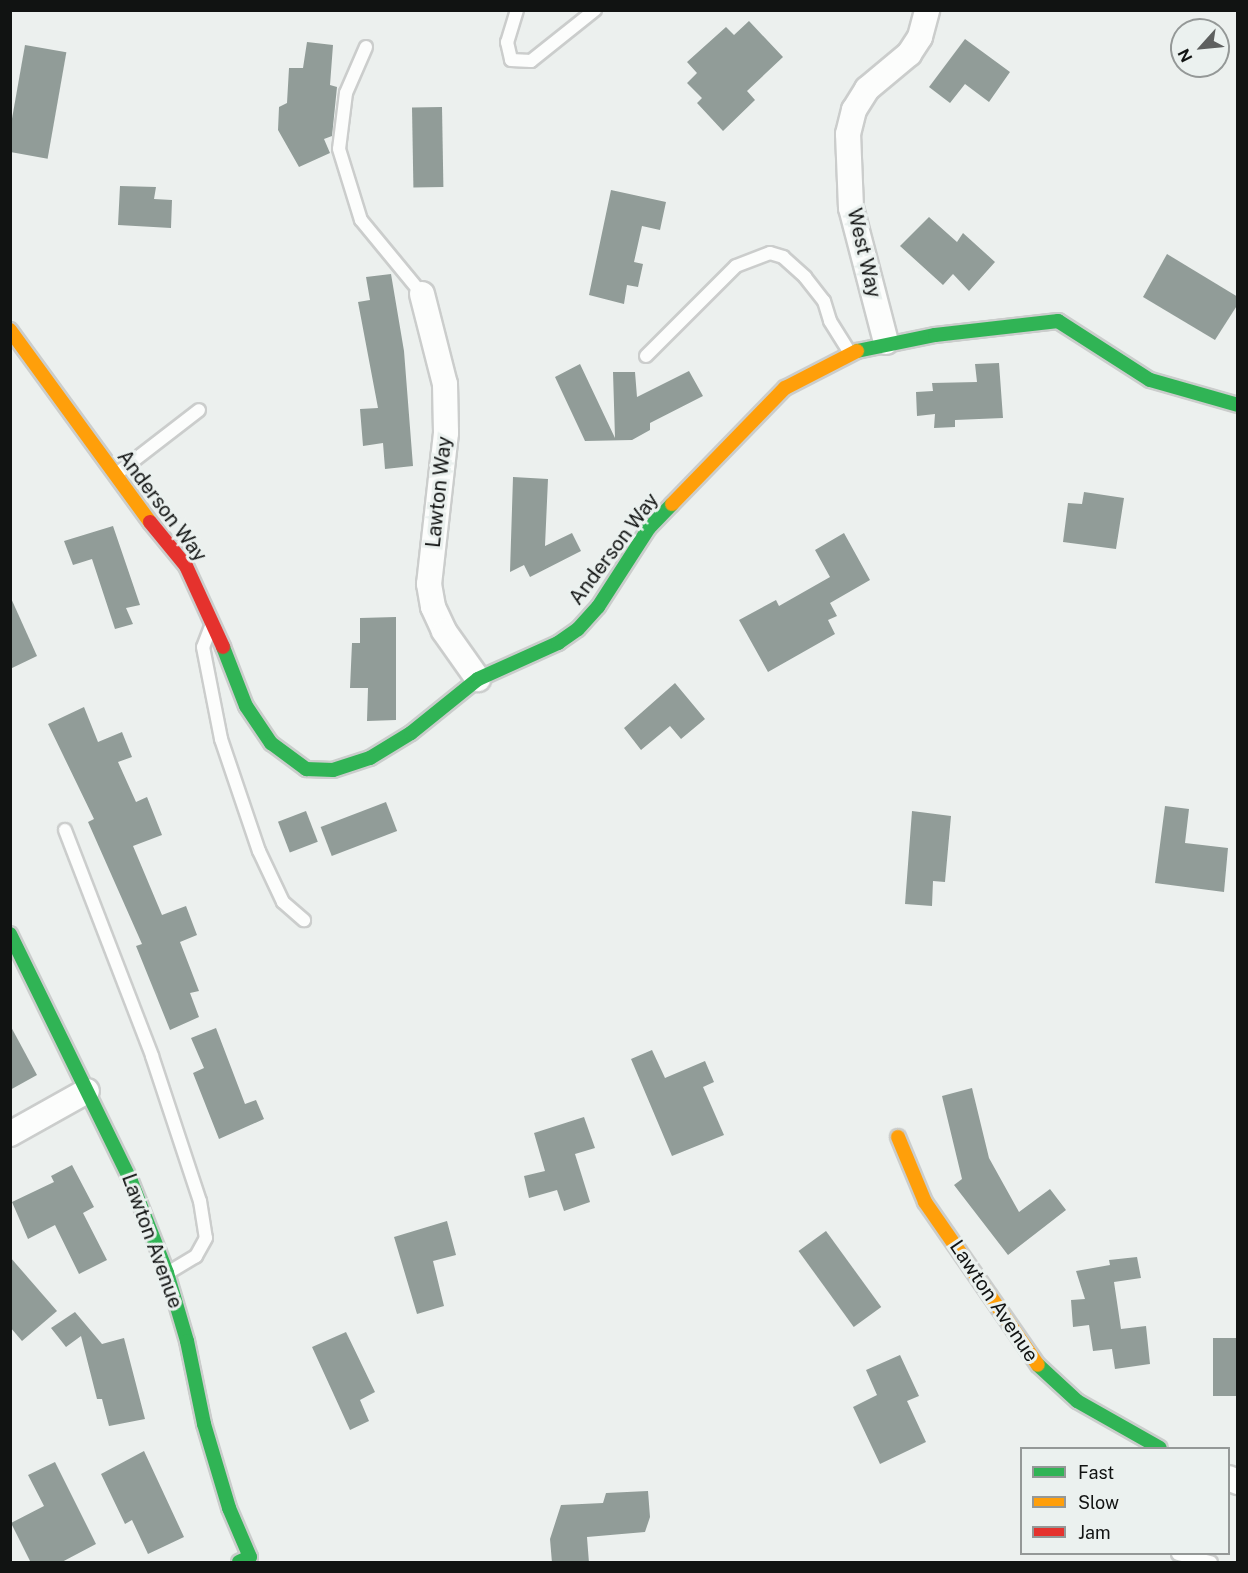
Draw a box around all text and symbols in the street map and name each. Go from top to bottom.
north arrow [1170,18,1230,78]
text: N [1174,46,1197,65]
street label: West Way [842,206,886,300]
street label: Lawton Way [421,435,457,549]
street label: Anderson Way [112,445,212,567]
street label: Anderson Way [564,488,664,610]
street label: Lawton Avenue [117,1170,187,1312]
street label: Lawton Avenue [944,1236,1044,1366]
legend [1020,1447,1230,1555]
text: Fast [1078,1462,1114,1483]
text: Slow [1078,1492,1119,1513]
text: Jam [1078,1522,1111,1543]

